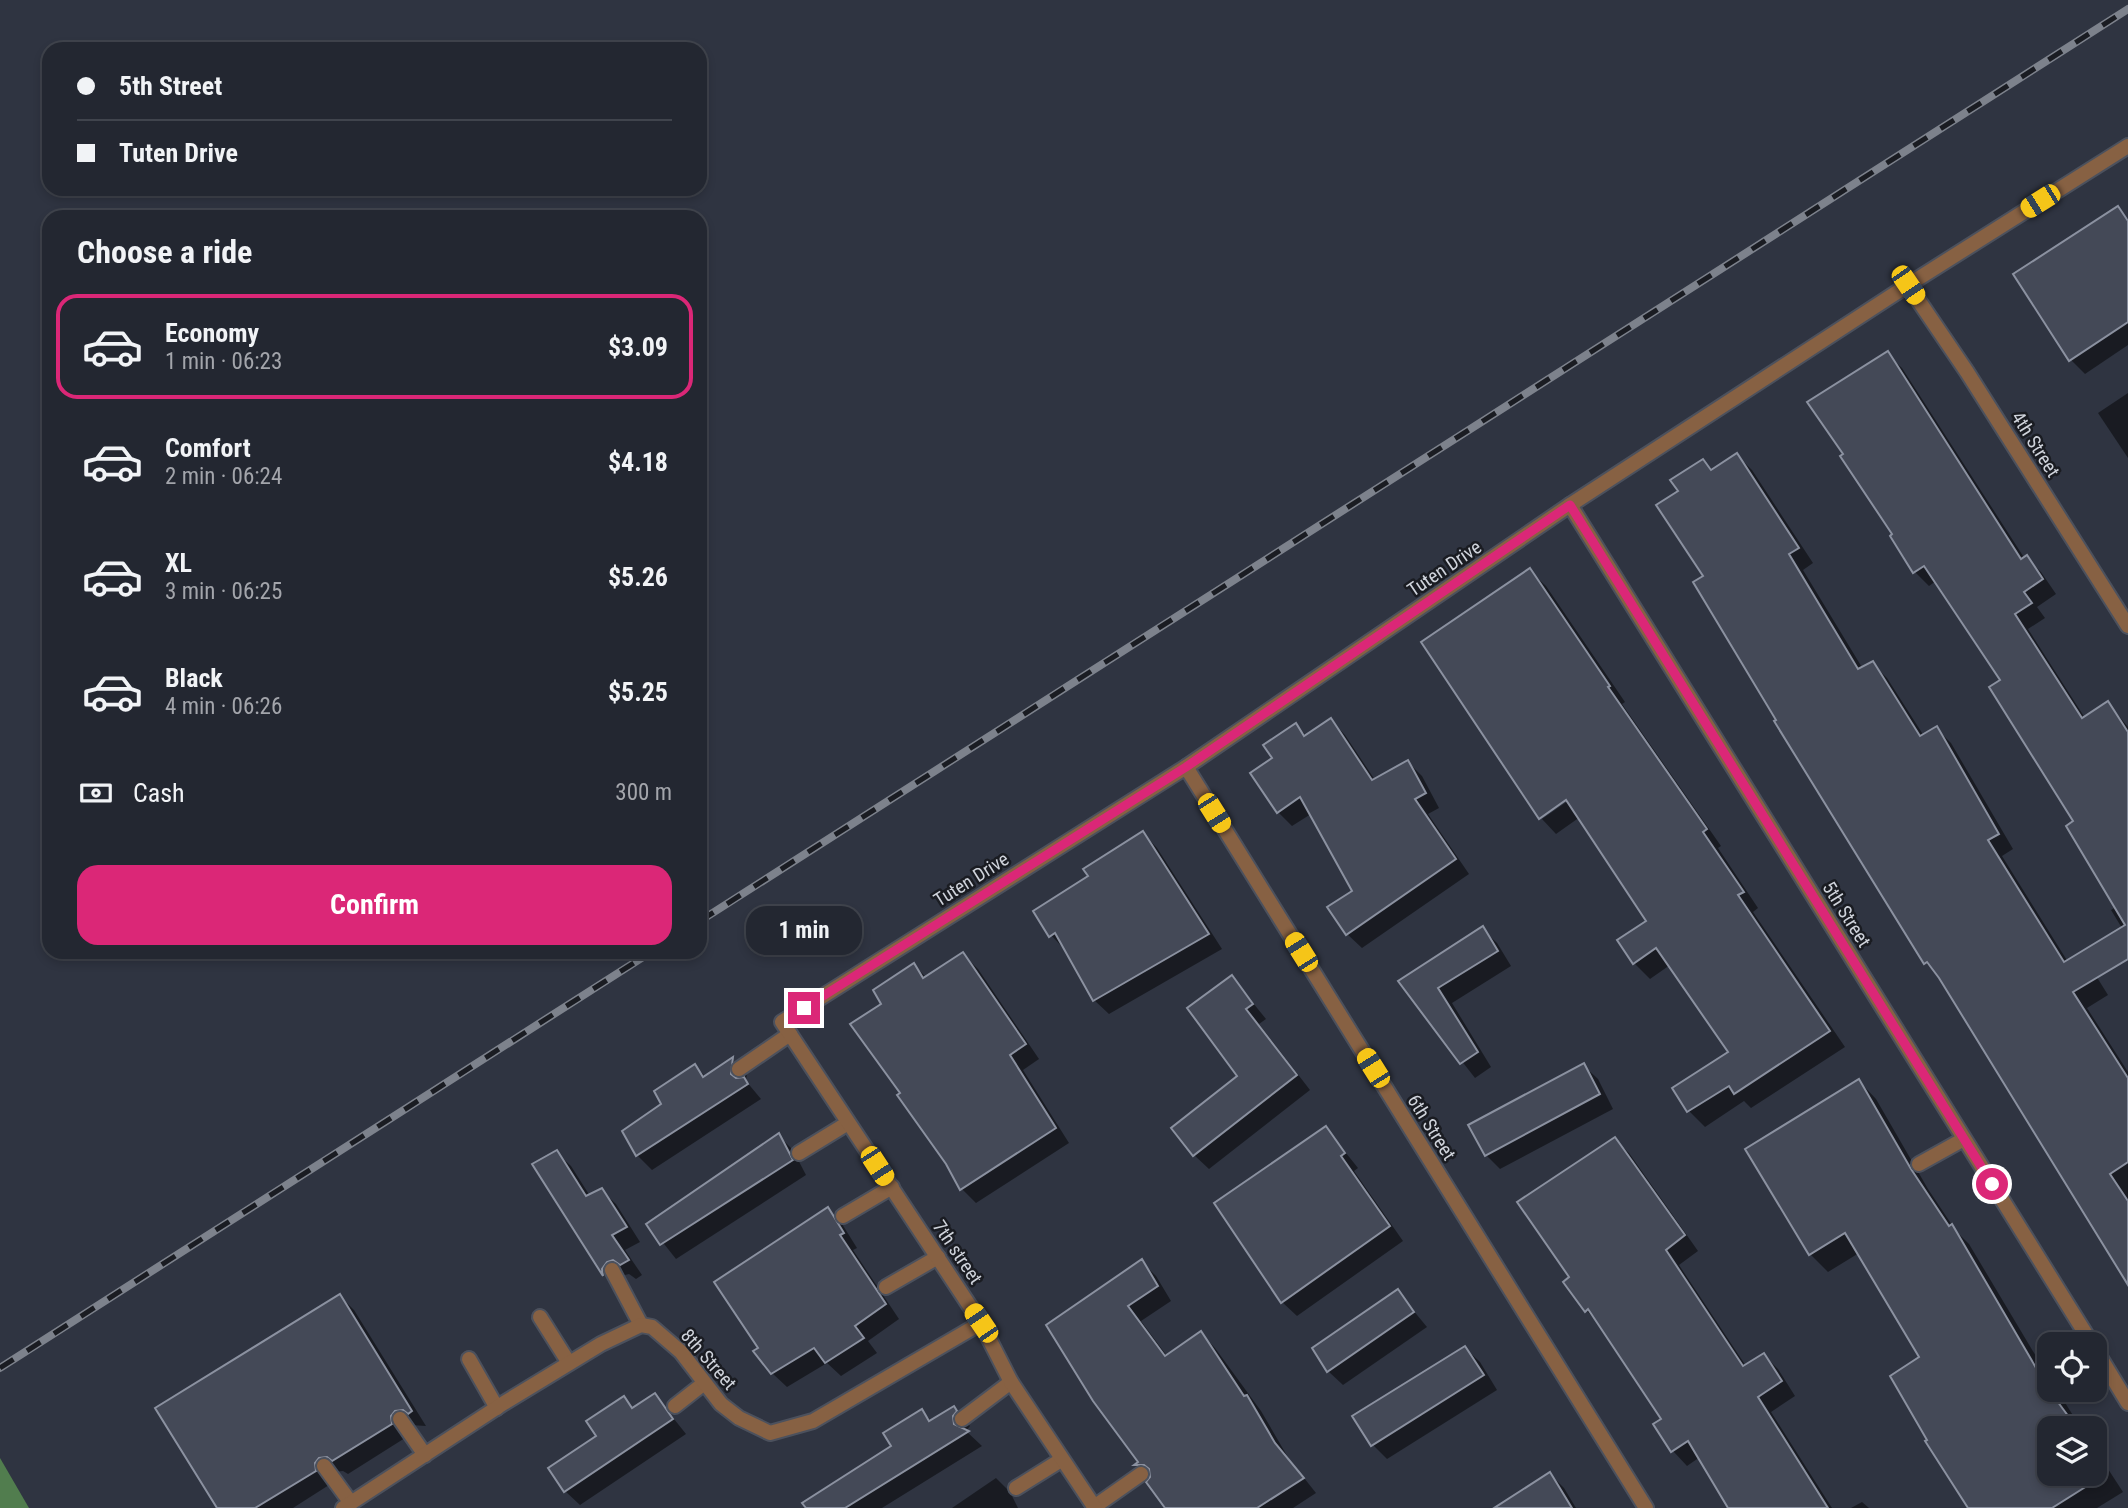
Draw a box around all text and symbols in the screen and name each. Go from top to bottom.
text: 5th Street [119,71,222,101]
text: Tuten Drive [119,138,238,168]
car [2017,181,2064,221]
text: Choose a ride [77,233,252,271]
car [1888,262,1929,308]
icon: car [81,315,144,378]
text: Economy [165,318,259,348]
text: $3.09 [608,332,668,362]
text: 1 min · 06:23 [165,348,282,375]
street label: 4th Street [2006,407,2065,481]
icon: car [81,430,144,493]
text: Comfort [165,433,251,463]
text: $4.18 [608,447,668,477]
text: 2 min · 06:24 [165,463,282,490]
street label: Tuten Drive [1403,535,1486,601]
icon: car [81,545,144,608]
text: XL [165,548,192,578]
text: $5.26 [608,562,668,592]
text: 3 min · 06:25 [165,578,282,605]
icon: car [81,660,144,723]
text: Black [165,663,223,693]
text: $5.25 [608,677,668,707]
text: 4 min · 06:26 [165,693,282,720]
icon: cash [77,774,115,812]
text: Cash [133,778,185,808]
text: 300 m [615,779,672,806]
car [1194,790,1235,836]
street label: Tuten Drive [929,847,1013,911]
button: Confirm [77,865,672,945]
street label: 5th Street [1817,877,1876,951]
callout: 1 min [746,906,862,956]
text: 1 min [778,917,830,944]
car [1281,929,1322,975]
route end [788,992,820,1024]
car [1353,1045,1394,1091]
street label: 6th Street [1402,1090,1461,1164]
car [857,1143,898,1189]
route start [1976,1168,2008,1200]
street label: 7th street [928,1216,987,1289]
car [961,1300,1002,1346]
street label: 8th Street [676,1324,741,1394]
map controls [2037,1332,2107,1486]
button: locate [2037,1332,2107,1402]
button: layers [2037,1416,2107,1486]

